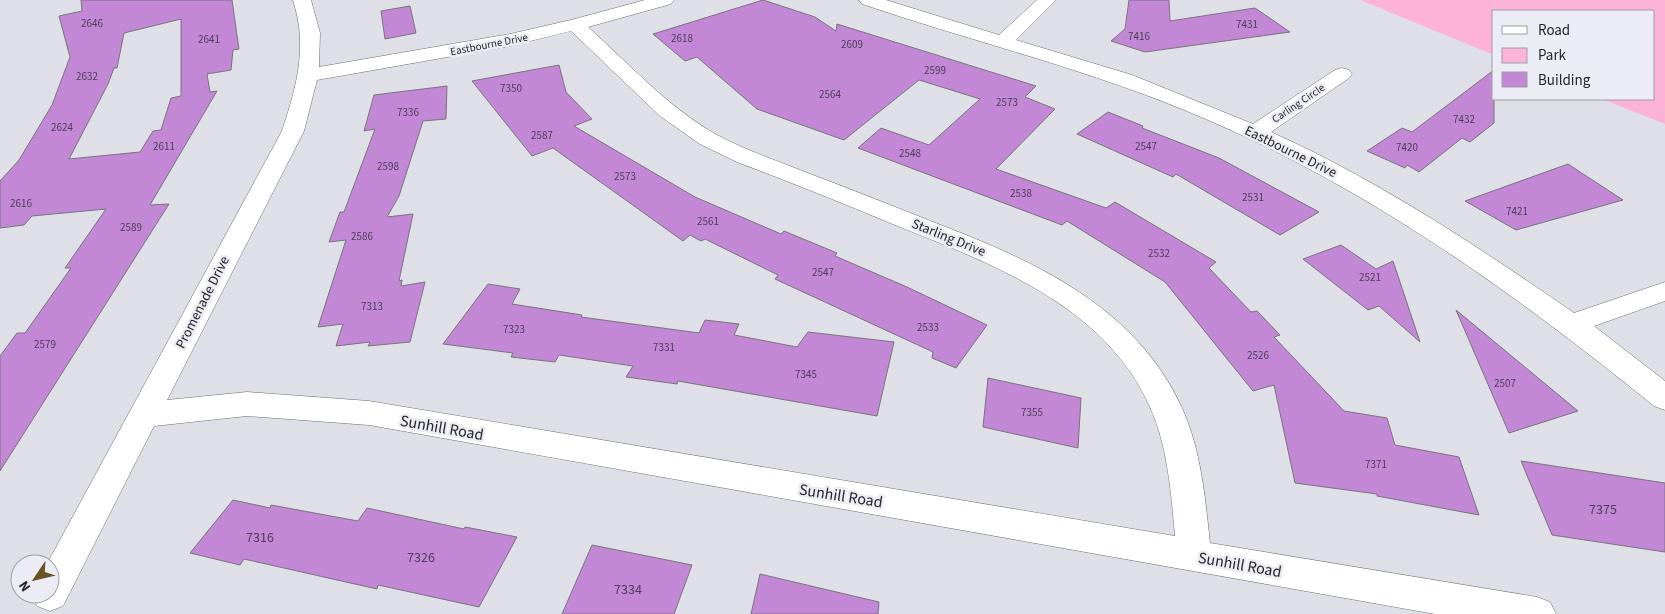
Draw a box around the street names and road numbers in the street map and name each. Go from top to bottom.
street label: Eastbourne Drive [449,30,530,59]
street label: Carling Circle [1269,80,1328,127]
street label: Eastbourne Drive [1241,121,1340,183]
street label: Starling Drive [909,214,989,262]
street label: Promenade Drive [171,253,235,352]
street label: Sunhill Road [398,410,485,446]
street label: Sunhill Road [797,479,884,513]
street label: Sunhill Road [1196,547,1283,583]

